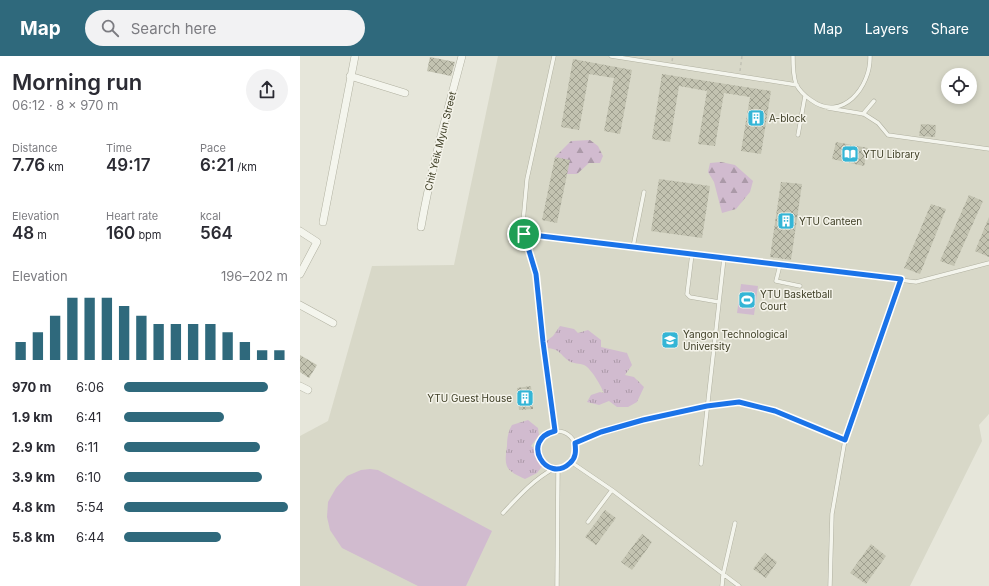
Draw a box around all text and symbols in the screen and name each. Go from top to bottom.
search box [85,10,365,46]
text: Map [20,17,61,40]
icon: search [99,17,121,39]
text: Search here [131,19,216,38]
text: Map [814,20,843,37]
text: Layers [865,20,909,37]
text: Share [931,20,969,37]
map controls [941,68,977,104]
button: locate [941,68,977,104]
text: Morning run [12,69,142,95]
button: share [246,69,288,111]
street label: Chit Yeik Myun Street [422,89,458,192]
text: 06:12 · 8 × 970 m [12,97,118,113]
building icon: A-block [746,108,766,128]
place label: A-block [769,112,806,124]
text: Distance [12,141,57,155]
text: Time [106,141,132,155]
text: Pace [200,141,226,155]
library icon: YTU Library [840,144,860,164]
place label: YTU Library [863,148,920,160]
text: 7.76 [12,155,45,175]
text: 49:17 [106,155,151,175]
text: 6:21 [200,155,234,175]
text: km [45,160,64,174]
text: /km [234,160,257,174]
text: Elevation [12,209,59,223]
text: Heart rate [106,209,158,223]
text: kcal [200,209,221,223]
building icon: YTU Canteen [776,211,796,231]
place label: YTU Canteen [799,215,862,227]
pin [507,217,541,251]
text: 48 [12,223,34,243]
text: 160 [106,223,135,243]
text: 564 [200,223,233,243]
icon: arrive [513,223,535,245]
text: m [34,228,47,242]
text: bpm [135,228,161,242]
text: Elevation [12,268,68,284]
text: 196–202 m [221,268,288,284]
place label: YTU Basketball Court [760,288,832,312]
sports icon: YTU Basketball Court [737,290,757,310]
place label: Yangon Technological University [683,328,787,352]
school or university icon: Yangon Technological University [660,330,680,350]
text: 970 m [12,379,51,395]
text: 6:06 [76,379,104,395]
building icon: YTU Guest House [515,388,535,408]
place label: YTU Guest House [427,392,512,404]
text: 1.9 km [12,409,53,425]
text: 6:41 [76,409,101,425]
text: 2.9 km [12,439,55,455]
text: 6:11 [76,439,98,455]
text: 3.9 km [12,469,55,485]
text: 6:10 [76,469,101,485]
text: 4.8 km [12,499,55,515]
text: 5:54 [76,499,104,515]
text: 5.8 km [12,529,55,545]
text: 6:44 [76,529,105,545]

